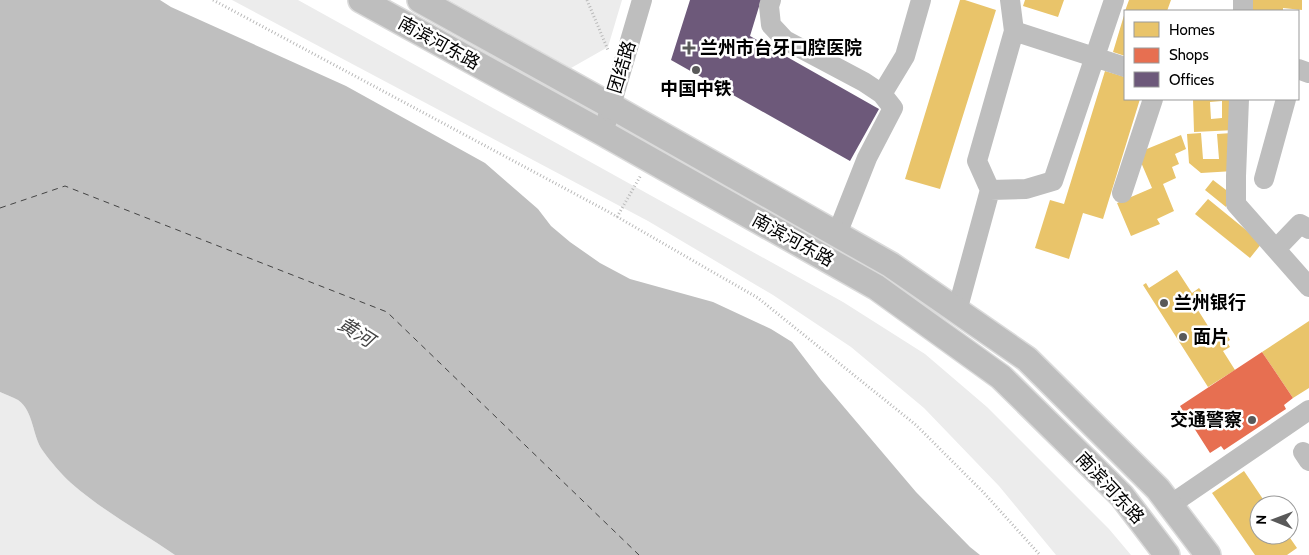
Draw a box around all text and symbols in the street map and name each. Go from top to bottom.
legend [1124,10,1299,100]
street label: 南滨河东路 [394,12,484,74]
text: Homes [1169,21,1215,39]
place label: 兰州市台牙口腔医院 [700,37,862,59]
street label: 团结路 [604,38,640,96]
marker: 兰州市台牙口腔医院 [682,41,696,55]
text: Shops [1169,46,1209,64]
marker: 中国中铁 [690,64,702,76]
text: Offices [1169,71,1214,89]
place label: 中国中铁 [660,78,732,100]
street label: 南滨河东路 [748,209,838,271]
place label: 兰州银行 [1174,292,1246,314]
marker: 兰州银行 [1158,297,1170,309]
water label: 黄河 [334,312,382,354]
place label: 面片 [1193,326,1229,348]
marker: 面片 [1177,331,1189,343]
place label: 交通警察 [1170,409,1242,431]
marker: 交通警察 [1246,414,1258,426]
street label: 南滨河东路 [1071,448,1149,528]
north arrow [1249,495,1299,545]
text: N [1252,515,1270,525]

